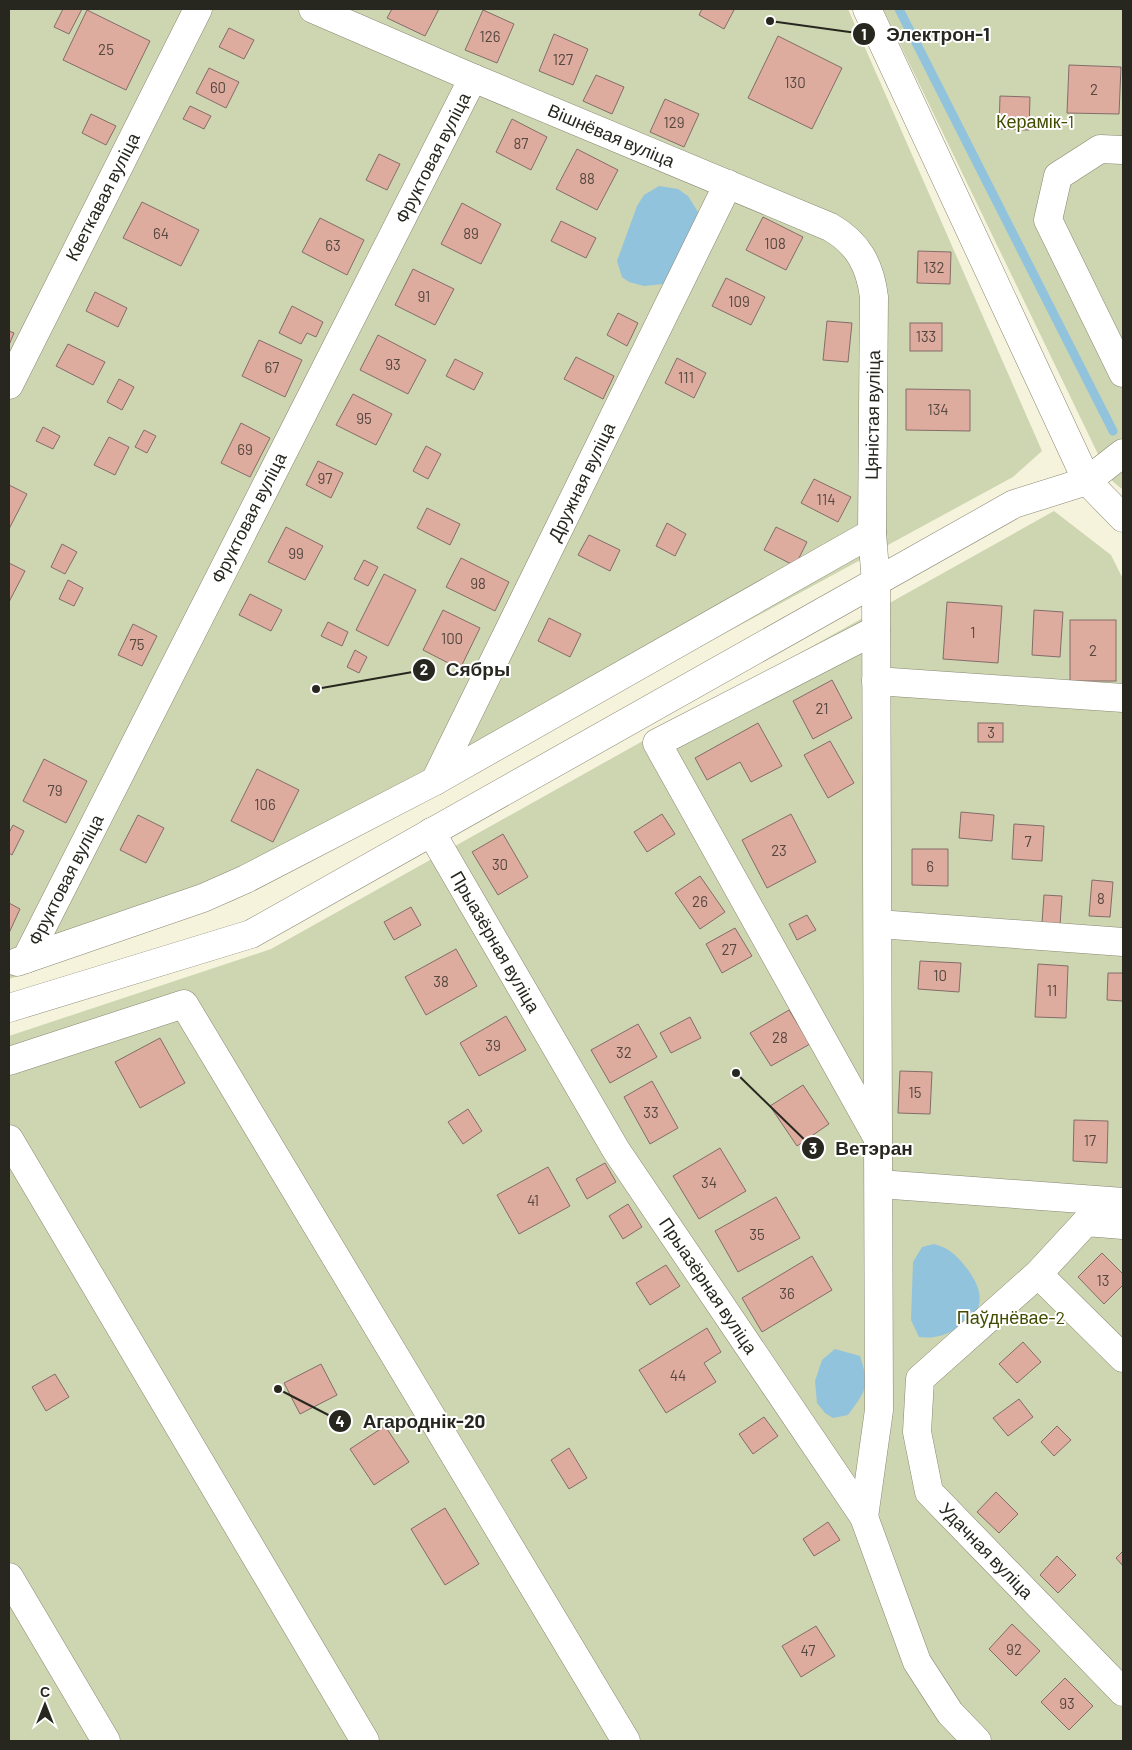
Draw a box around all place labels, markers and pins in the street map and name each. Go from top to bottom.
callout: Электрон-1 [851,17,1000,51]
callout: Сябры [411,653,521,687]
callout: Ветэран [801,1131,923,1165]
callout: Агароднік-20 [327,1404,495,1438]

